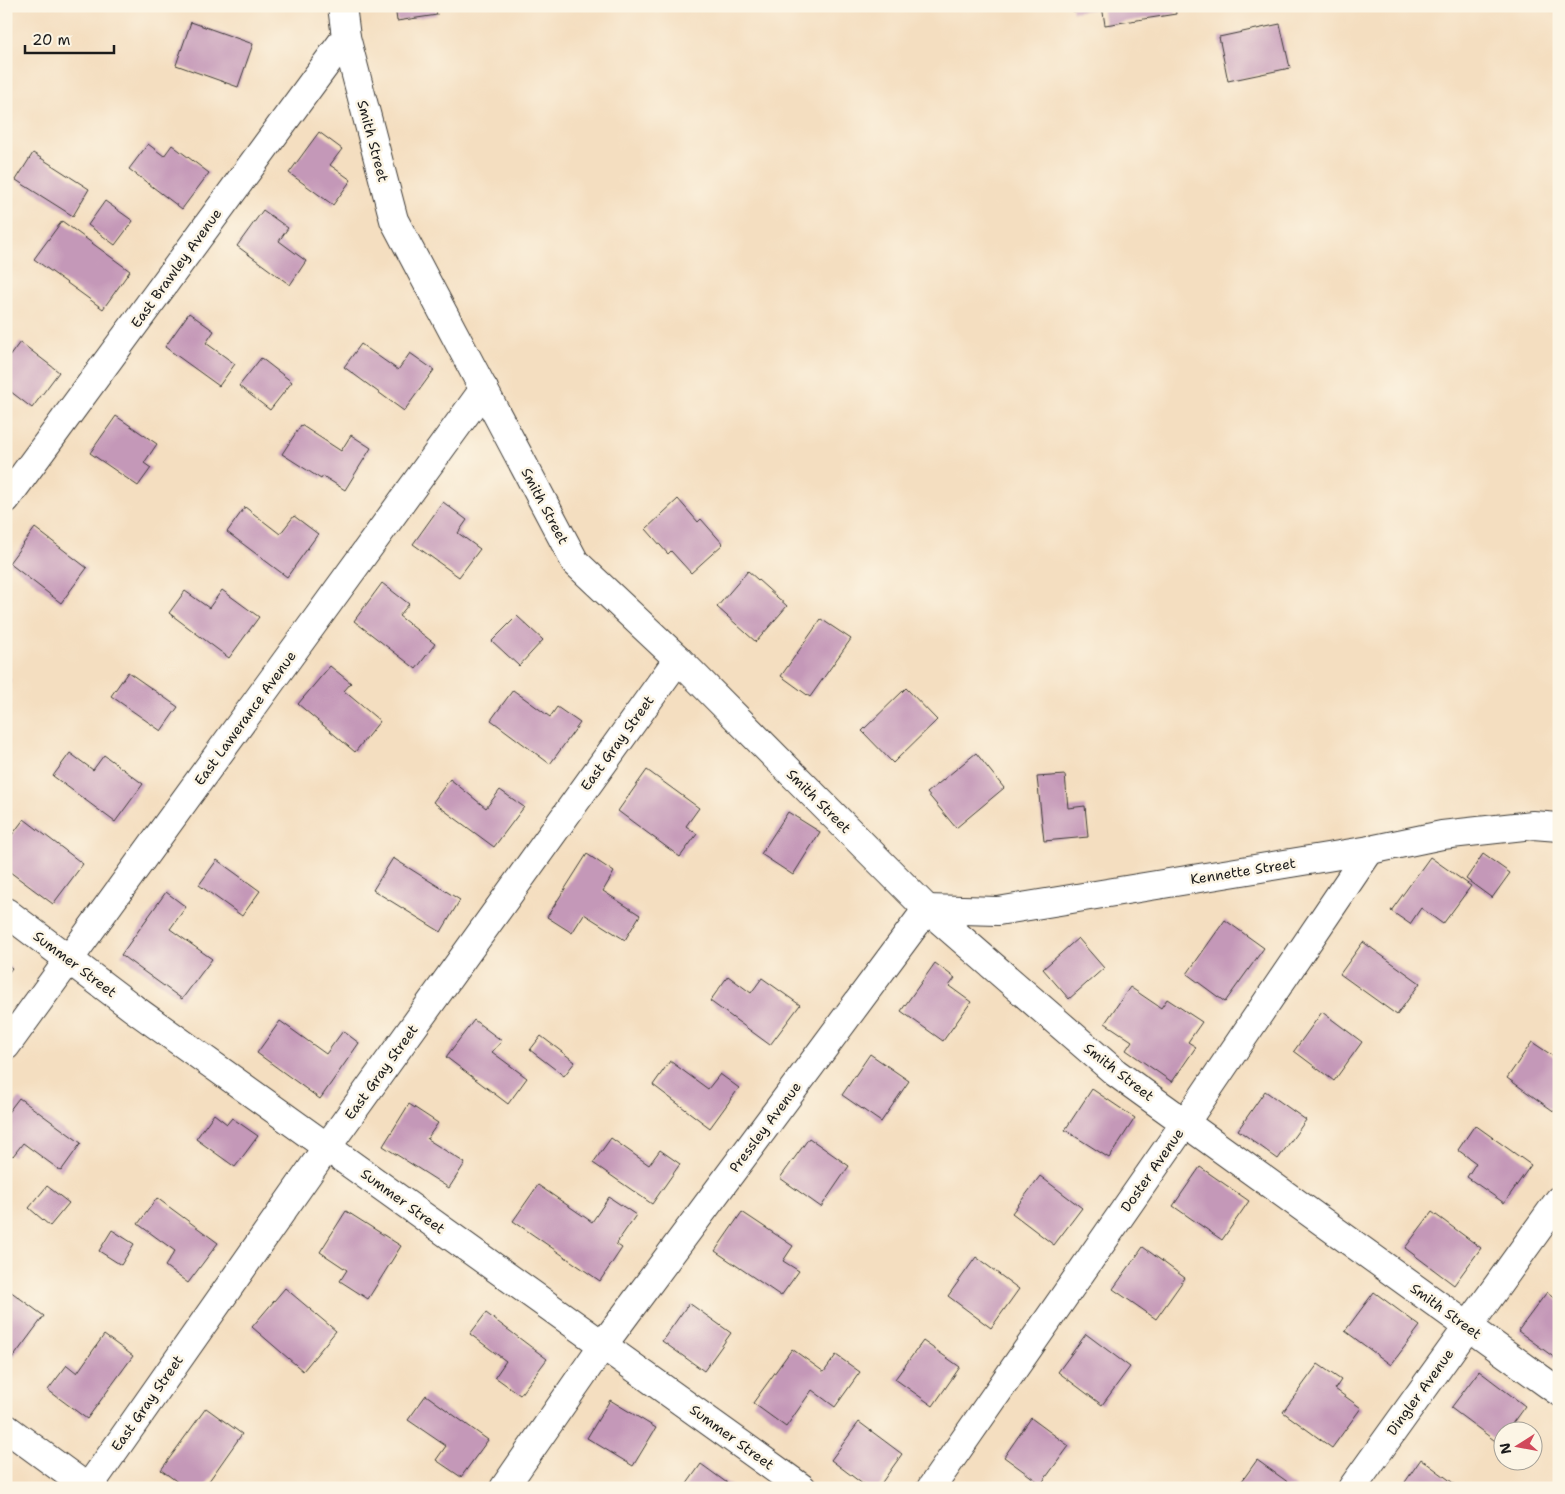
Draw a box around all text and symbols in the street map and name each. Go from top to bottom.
scale bar [25,22,114,54]
text: 20 m [32,30,71,50]
street label: Smith Street [353,98,393,184]
street label: East Brawley Avenue [127,205,225,331]
street label: Smith Street [517,465,573,547]
street label: East Lawerance Avenue [190,647,300,789]
street label: East Gray Street [576,692,658,794]
street label: Smith Street [783,765,855,837]
street label: Kennette Street [1189,854,1297,888]
street label: Summer Street [30,927,120,1001]
street label: East Gray Street [340,1021,422,1123]
street label: Smith Street [1080,1039,1158,1105]
street label: Pressley Avenue [725,1078,805,1176]
street label: Doster Avenue [1116,1125,1188,1215]
street label: Summer Street [357,1164,449,1238]
street label: Smith Street [1407,1279,1485,1343]
street label: Dingler Avenue [1383,1345,1457,1439]
street label: East Gray Street [107,1351,187,1455]
street label: Summer Street [686,1400,778,1474]
north arrow [1492,1422,1542,1472]
text: N [1495,1441,1515,1456]

